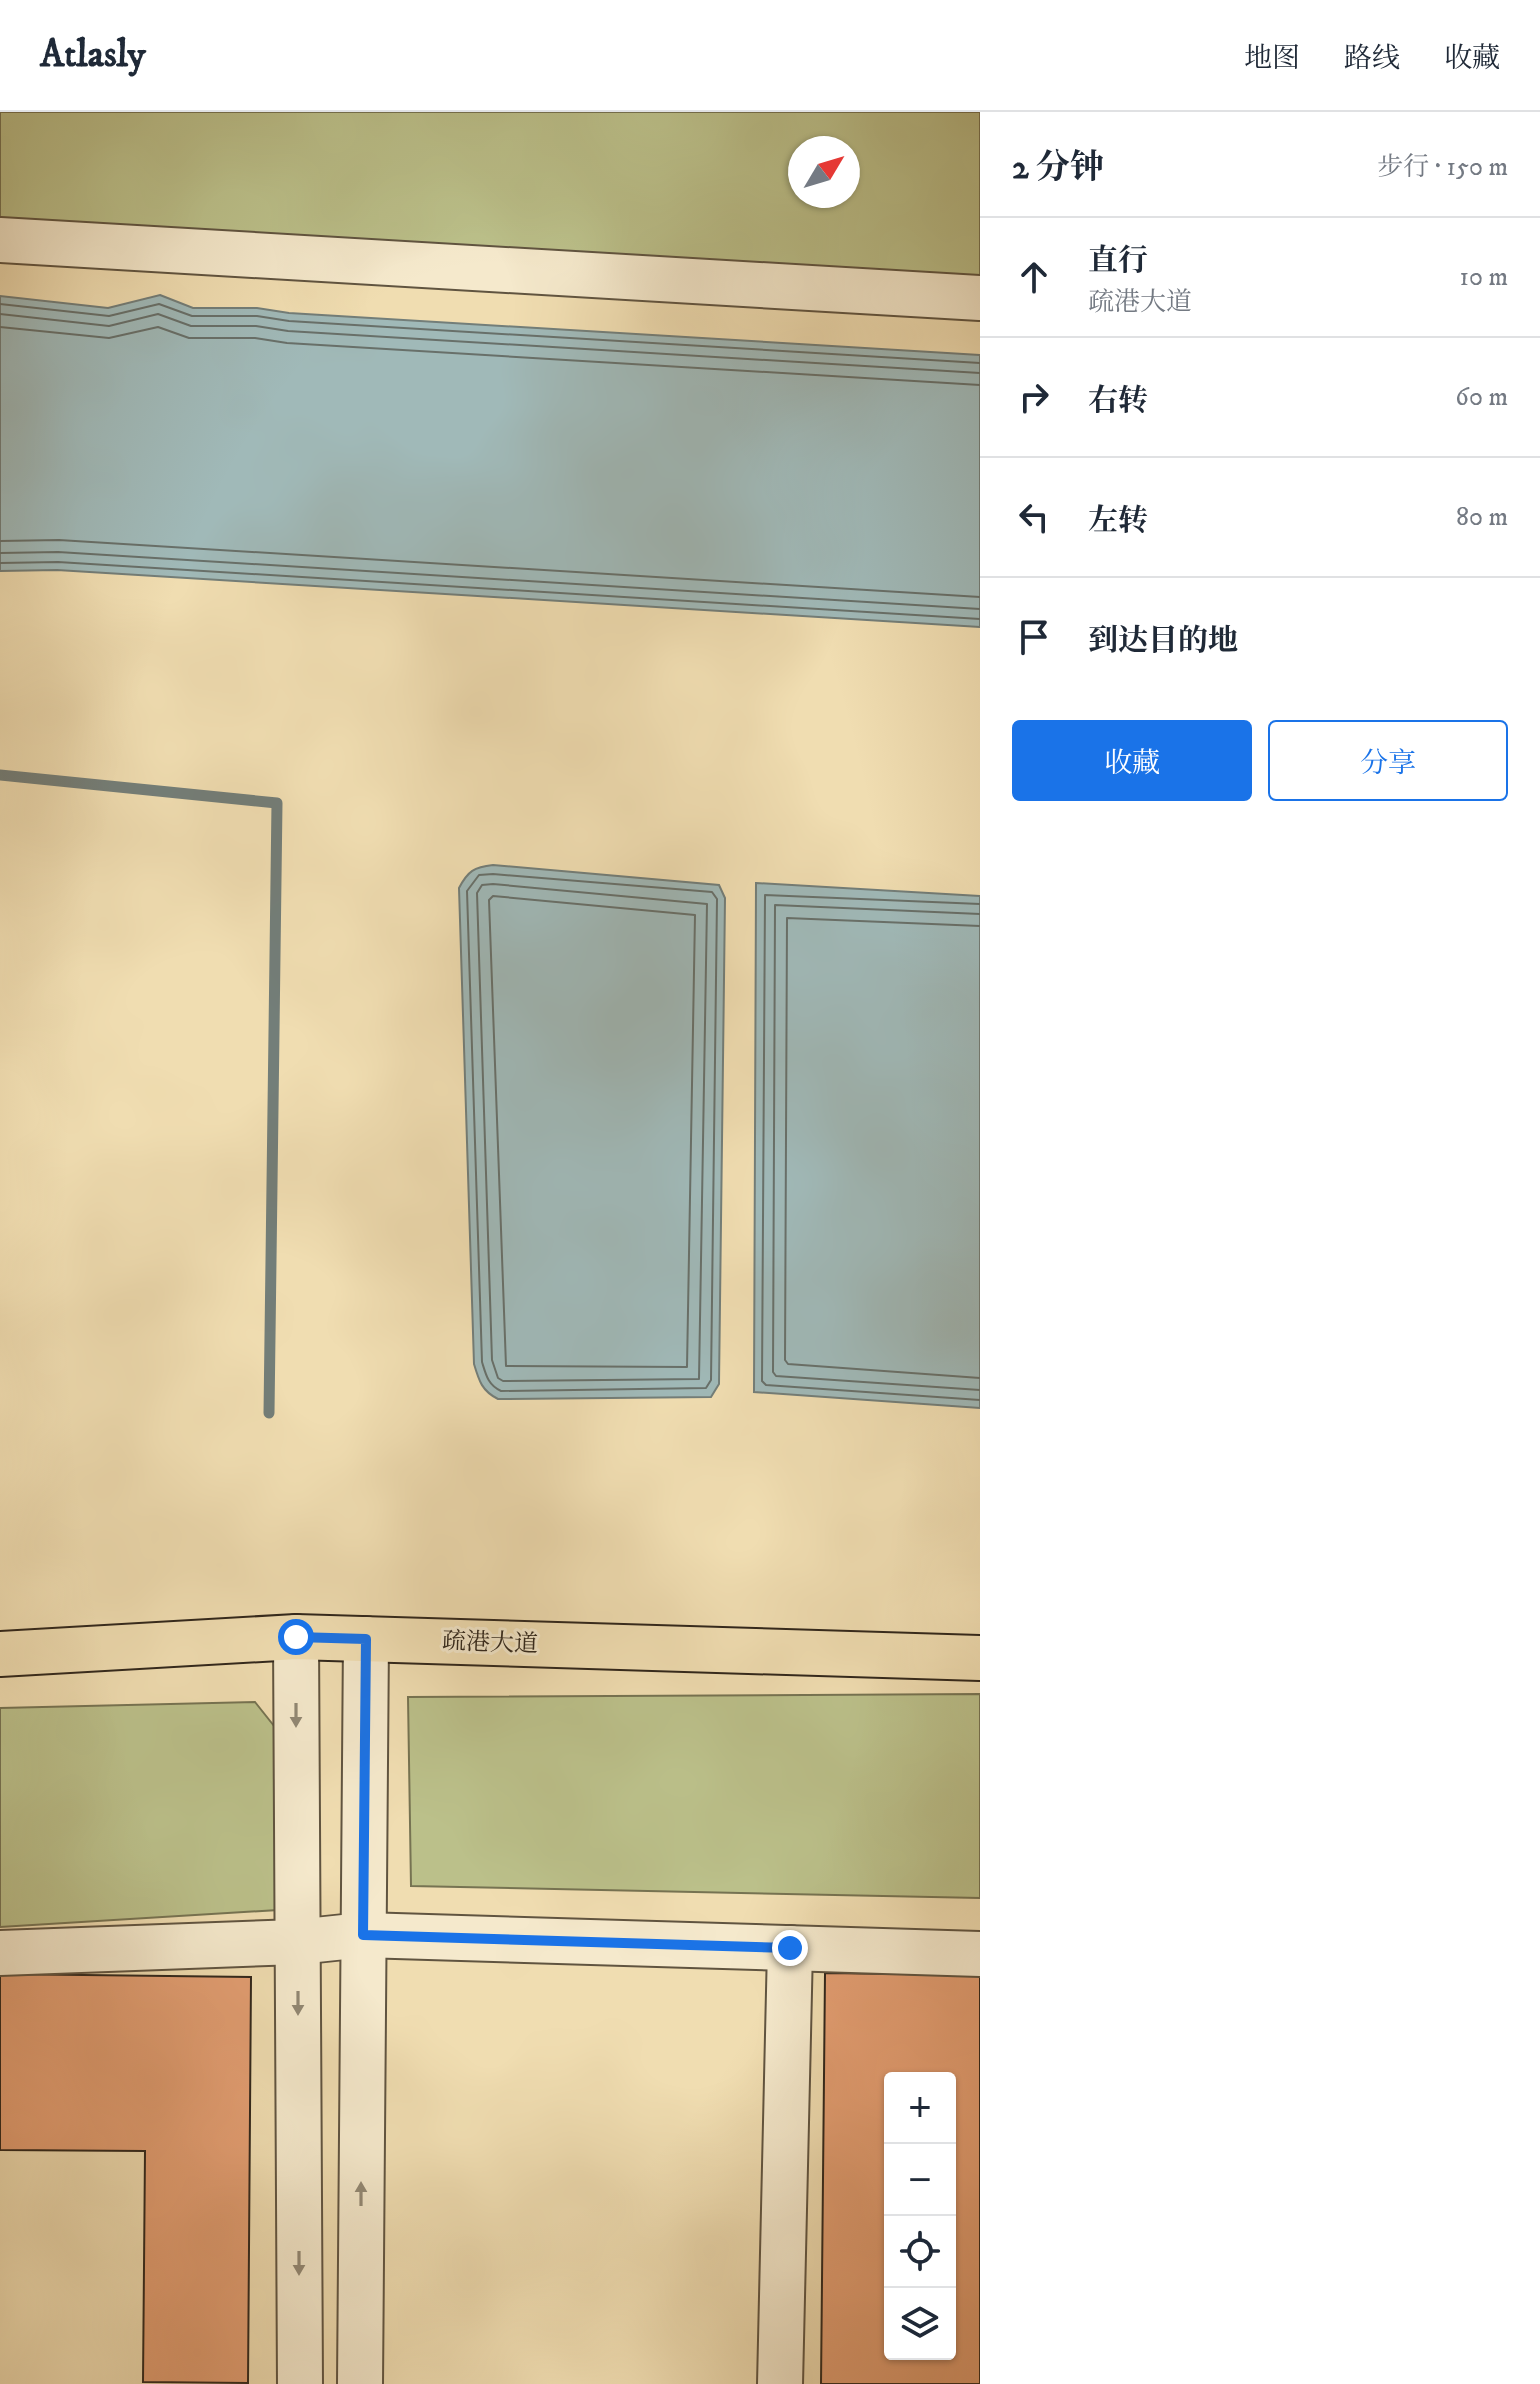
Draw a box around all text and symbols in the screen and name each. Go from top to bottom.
text: Atlasly [40,31,146,79]
text: 地图 [1244,41,1300,76]
text: 路线 [1344,41,1400,76]
text: 收藏 [1444,41,1500,76]
north arrow [788,136,860,208]
text: 2 分钟 [1012,147,1104,189]
text: 步行 · 150 m [1377,151,1508,184]
text: 直行 [1088,243,1148,280]
icon: ahead [1012,255,1056,299]
text: 10 m [1459,261,1508,294]
text: 疏港大道 [1088,286,1192,319]
icon: right [1012,375,1056,419]
text: 60 m [1455,381,1508,414]
text: 右转 [1088,383,1148,420]
icon: left [1012,495,1056,539]
text: 80 m [1456,501,1508,534]
text: 左转 [1088,503,1148,540]
icon: arrive [1012,615,1056,659]
text: 到达目的地 [1088,623,1238,660]
button: 收藏 [1012,720,1252,801]
button: 分享 [1268,720,1508,801]
route start [278,1619,314,1655]
street label: 疏港大道 [442,1626,538,1660]
one-way arrow [290,1703,302,1728]
route end [772,1930,808,1966]
one-way arrow [292,1991,304,2016]
map controls [884,2072,956,2360]
button: + [884,2072,956,2144]
button: − [884,2144,956,2216]
one-way arrow [355,2181,367,2206]
button: locate [884,2216,956,2288]
one-way arrow [293,2251,305,2276]
button: layers [884,2288,956,2360]

